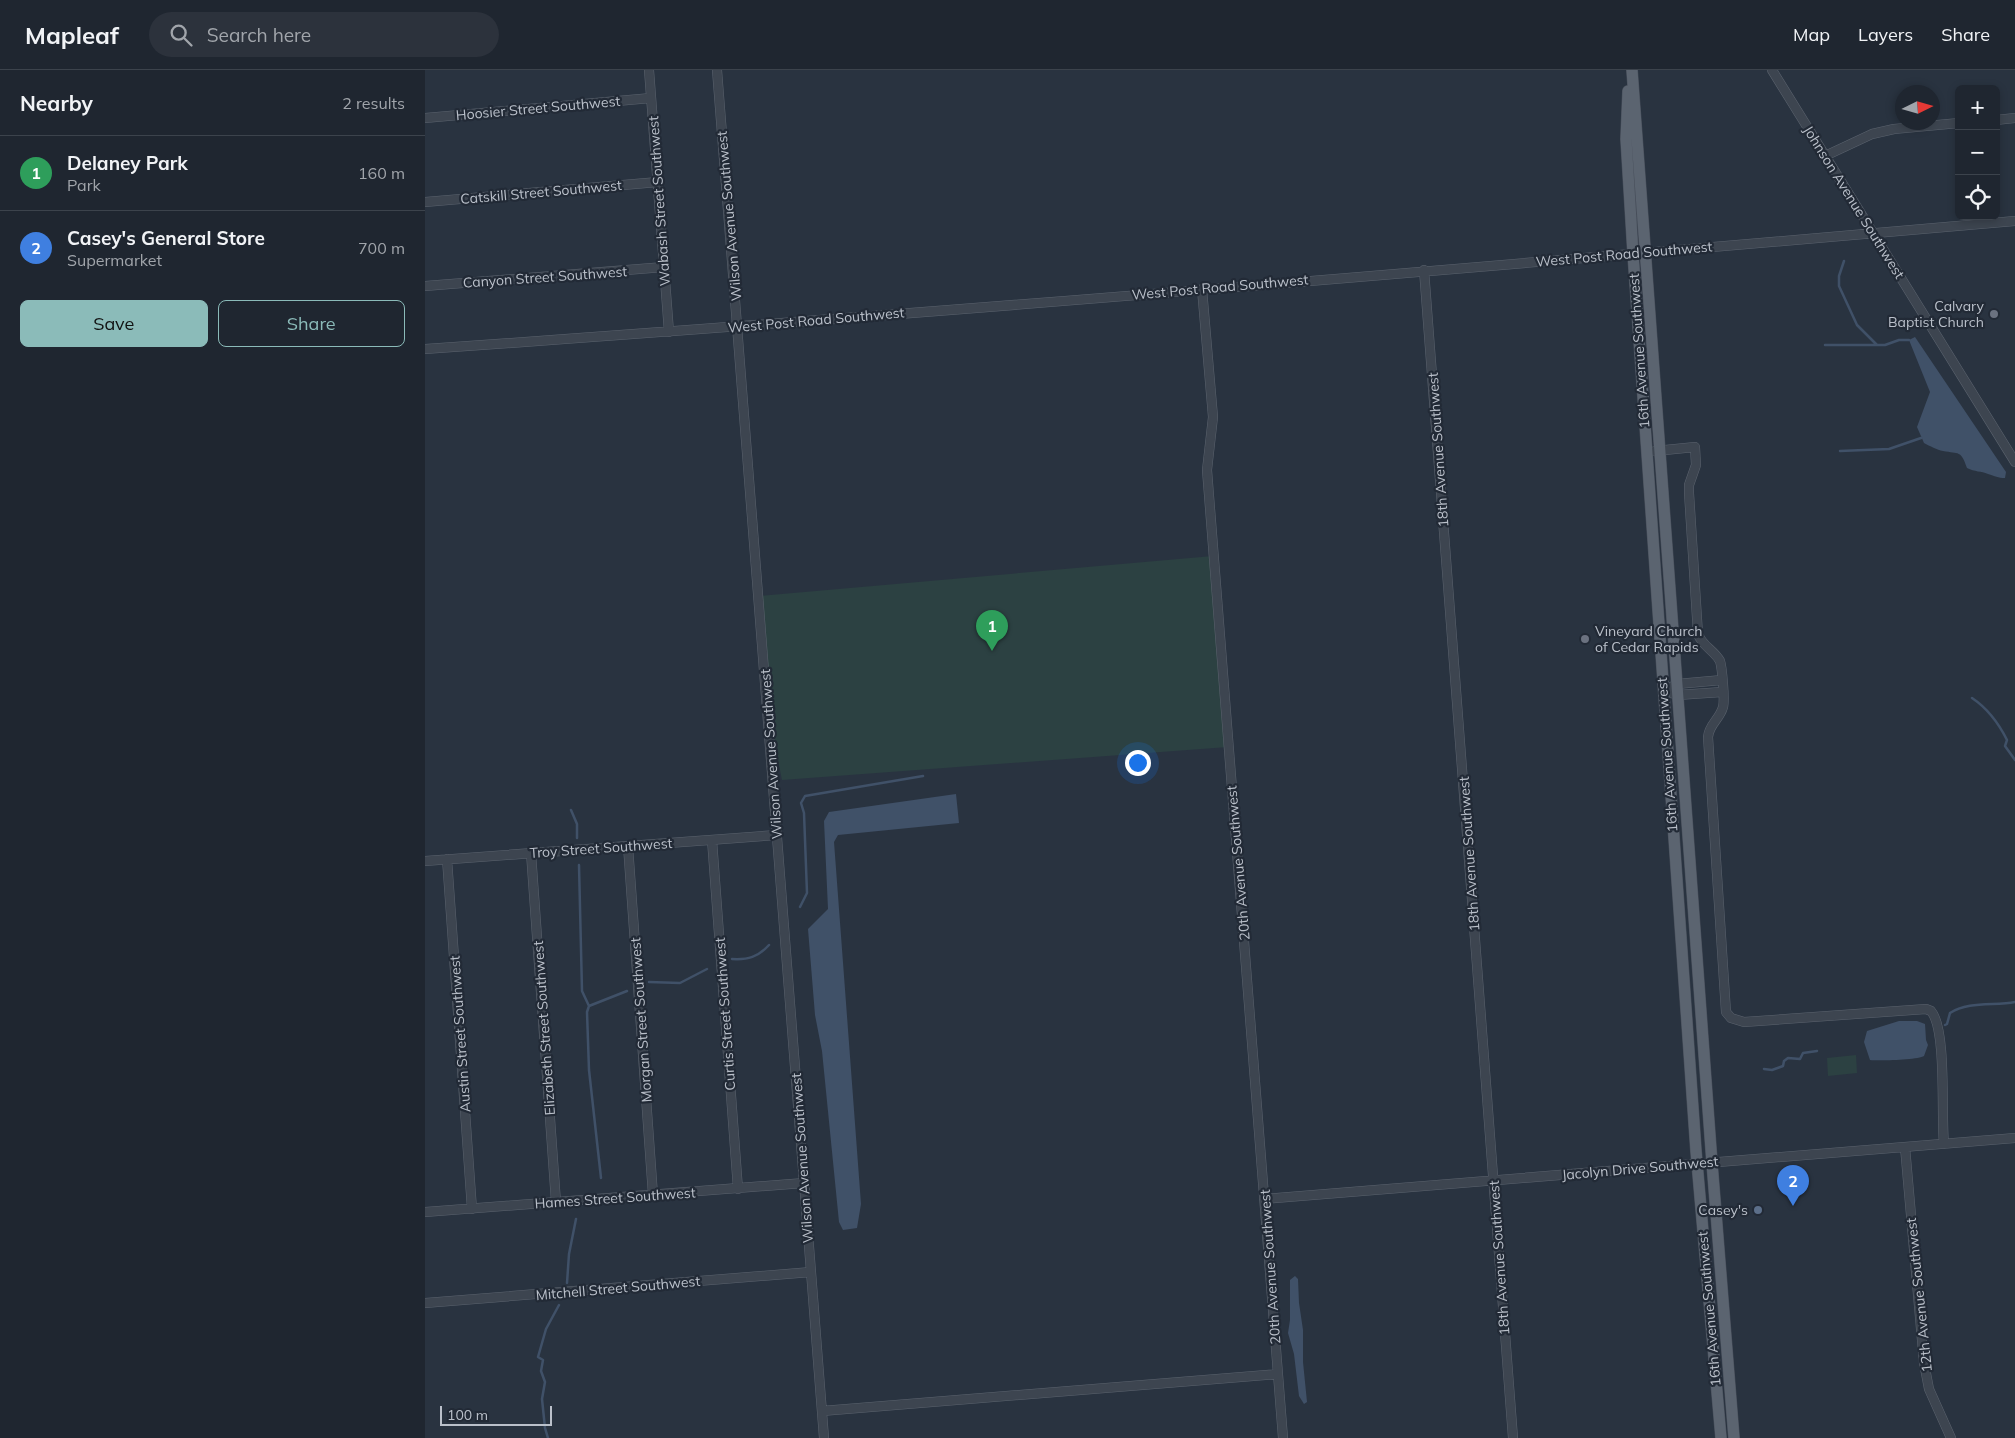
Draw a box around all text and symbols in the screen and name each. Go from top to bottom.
search box [149,12,499,57]
text: Mapleaf [25,20,119,50]
icon: search [167,21,195,49]
text: Search here [207,23,311,47]
text: Map [1793,23,1830,46]
text: Layers [1858,23,1913,46]
text: Share [1941,23,1990,46]
north arrow [1895,85,1940,130]
map controls [1955,85,2000,220]
button: + [1955,85,2000,130]
text: Nearby [20,90,93,116]
street label: Hoosier Street Southwest [455,92,621,124]
text: 2 results [342,93,405,113]
street label: Wabash Street Southwest [644,115,674,287]
street label: Johnson Avenue Southwest [1799,122,1909,282]
street label: Wilson Avenue Southwest [713,130,745,302]
button: − [1955,130,2000,175]
text: Delaney Park [67,151,188,175]
text: 1 [31,163,41,183]
text: 160 m [358,163,405,183]
text: Park [67,175,101,195]
button: locate [1955,175,2000,220]
street label: Catskill Street Southwest [459,176,623,208]
text: Casey's General Store [67,226,265,250]
street label: West Post Road Southwest [1535,237,1713,271]
text: 2 [31,238,41,258]
text: 700 m [358,238,405,258]
text: Supermarket [67,250,162,270]
street label: Canyon Street Southwest [462,262,628,292]
street label: West Post Road Southwest [1131,270,1309,304]
street label: 16th Avenue Southwest [1625,273,1653,429]
place label: Calvary Baptist Church [1888,297,1985,331]
button: Save [20,300,208,347]
button: Share [218,300,405,347]
street label: West Post Road Southwest [727,303,905,337]
marker: Calvary Baptist Church [1988,308,2000,320]
street label: 18th Avenue Southwest [1424,372,1452,528]
pin: 1 [976,610,1008,651]
place label: Vineyard Church of Cedar Rapids [1595,622,1703,656]
marker: Vineyard Church of Cedar Rapids [1579,633,1591,645]
street label: Wilson Avenue Southwest [756,668,786,840]
street label: 16th Avenue Southwest [1653,677,1681,833]
your location [1125,750,1151,776]
street label: 18th Avenue Southwest [1455,776,1483,932]
street label: 20th Avenue Southwest [1222,785,1254,941]
street label: Troy Street Southwest [529,834,673,862]
street label: Morgan Street Southwest [626,937,656,1103]
street label: Curtis Street Southwest [711,937,739,1091]
street label: Elizabeth Street Southwest [529,940,559,1116]
street label: Austin Street Southwest [446,955,474,1113]
street label: Wilson Avenue Southwest [787,1072,817,1244]
street label: Jacolyn Drive Southwest [1561,1152,1719,1184]
pin: 2 [1777,1165,1809,1206]
street label: 18th Avenue Southwest [1485,1180,1513,1336]
street label: Hames Street Southwest [534,1183,696,1213]
street label: 20th Avenue Southwest [1256,1189,1284,1345]
place label: Casey's [1698,1201,1748,1219]
marker: Casey's [1752,1204,1764,1216]
street label: 12th Avenue Southwest [1902,1217,1936,1373]
street label: 16th Avenue Southwest [1693,1231,1725,1387]
street label: Mitchell Street Southwest [535,1272,701,1304]
scale bar [440,1403,553,1426]
text: 100 m [447,1406,488,1424]

